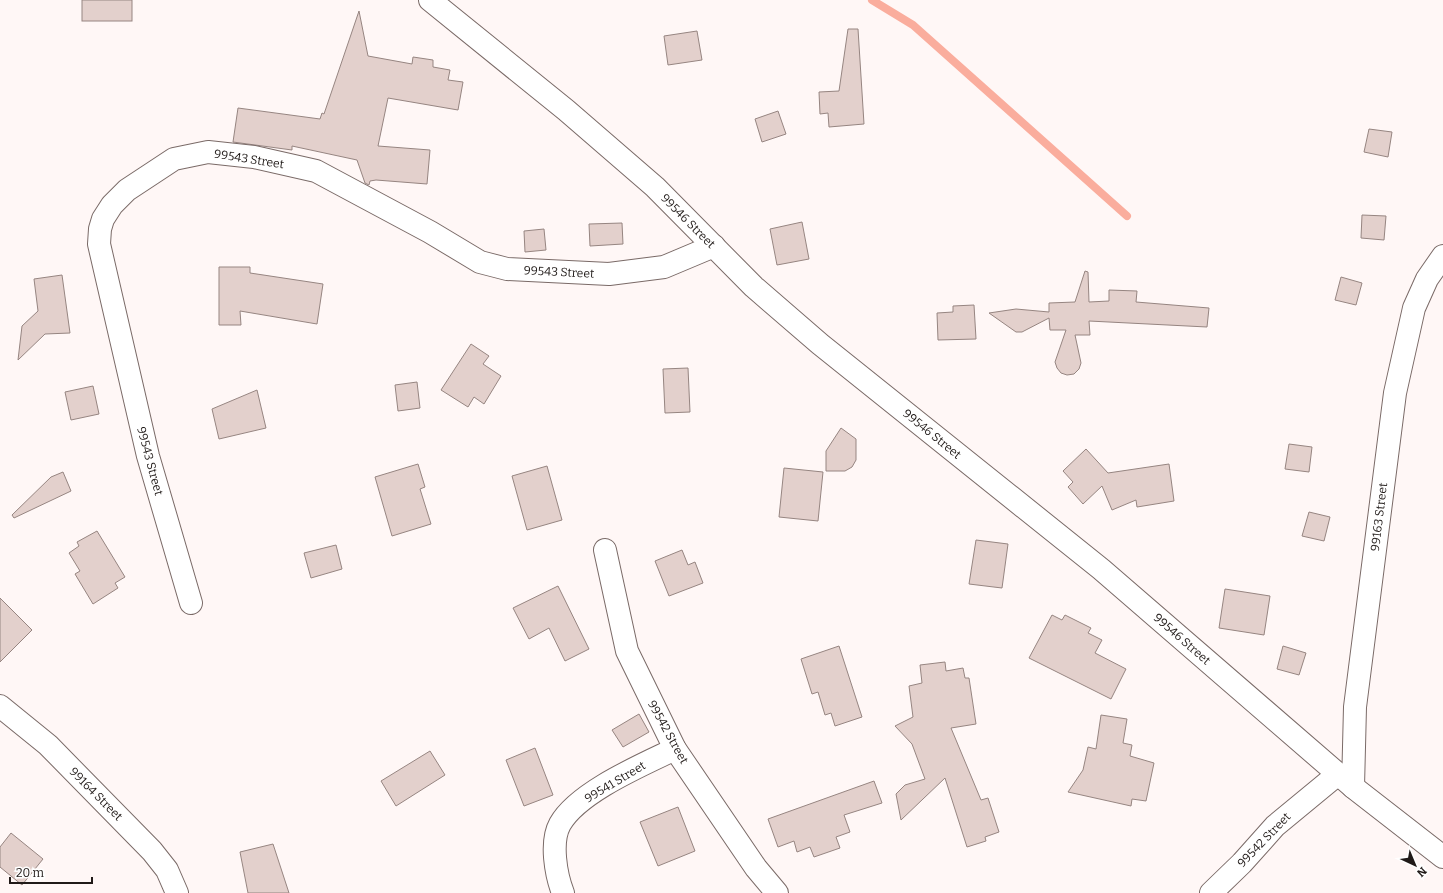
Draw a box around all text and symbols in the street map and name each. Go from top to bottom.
street label: 99543 Street [213,147,286,172]
street label: 99546 Street [658,191,718,251]
street label: 99543 Street [523,263,595,281]
street label: 99546 Street [900,406,964,462]
street label: 99543 Street [134,425,166,498]
street label: 99163 Street [1368,481,1390,552]
street label: 99546 Street [1151,610,1214,668]
street label: 99542 Street [645,698,691,767]
street label: 99541 Street [582,758,649,806]
street label: 99164 Street [67,765,126,824]
street label: 99542 Street [1235,809,1294,870]
north arrow [1395,845,1435,885]
scale bar [10,859,92,885]
text: N [1414,864,1429,880]
text: 20 m [16,866,45,880]

